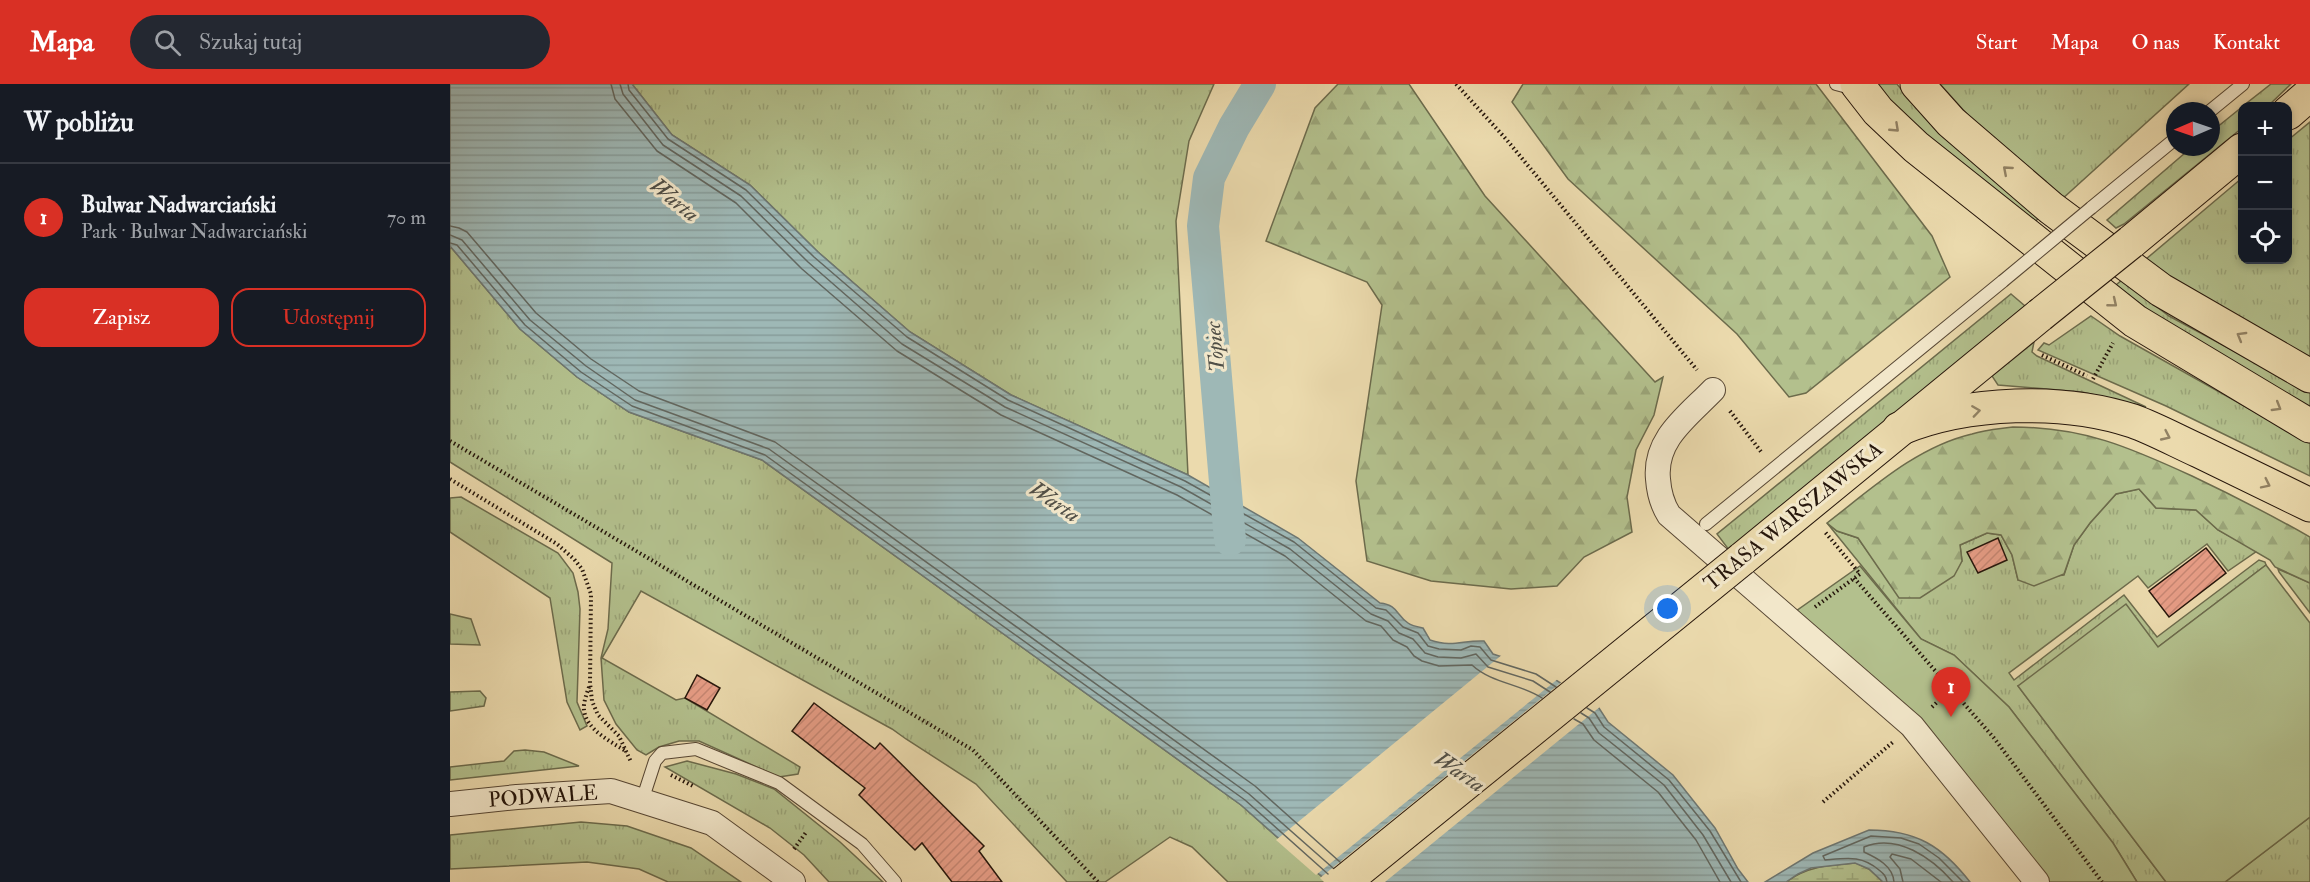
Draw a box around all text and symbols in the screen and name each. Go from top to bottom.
search box [130,15,550,69]
text: Mapa [30,25,94,60]
icon: search [151,26,184,59]
text: Szukaj tutaj [199,28,302,56]
text: Start [1976,29,2018,56]
text: Mapa [2051,29,2099,56]
text: O nas [2132,29,2180,56]
text: Kontakt [2213,29,2280,56]
north arrow [2166,102,2220,156]
map controls [2238,102,2292,264]
button: + [2238,102,2292,156]
text: W pobliżu [24,107,134,139]
one-way arrow [1888,121,1899,132]
button: − [2238,156,2292,210]
one-way arrow [2003,167,2014,178]
water label: Warta [644,172,705,228]
text: Bulwar Nadwarciański [81,191,276,219]
text: 1 [40,205,47,230]
text: 70 m [387,205,426,230]
button: locate [2238,210,2292,264]
text: Park · Bulwar Nadwarciański [81,219,307,244]
button: Zapisz [24,288,219,347]
button: Udostępnij [231,288,426,347]
one-way arrow [2106,295,2117,306]
water label: Topiec [1199,319,1231,373]
one-way arrow [2237,332,2247,344]
one-way arrow [2271,399,2281,411]
one-way arrow [1972,405,1981,417]
one-way arrow [2160,428,2171,440]
street label: TRASA WARSZAWSKA [1698,436,1888,597]
water label: Warta [1024,475,1085,529]
one-way arrow [2259,476,2270,488]
your location [1653,594,1682,623]
pin: 1 [1932,668,1970,717]
water label: Warta [1429,745,1490,799]
street label: PODWALE [487,779,599,814]

